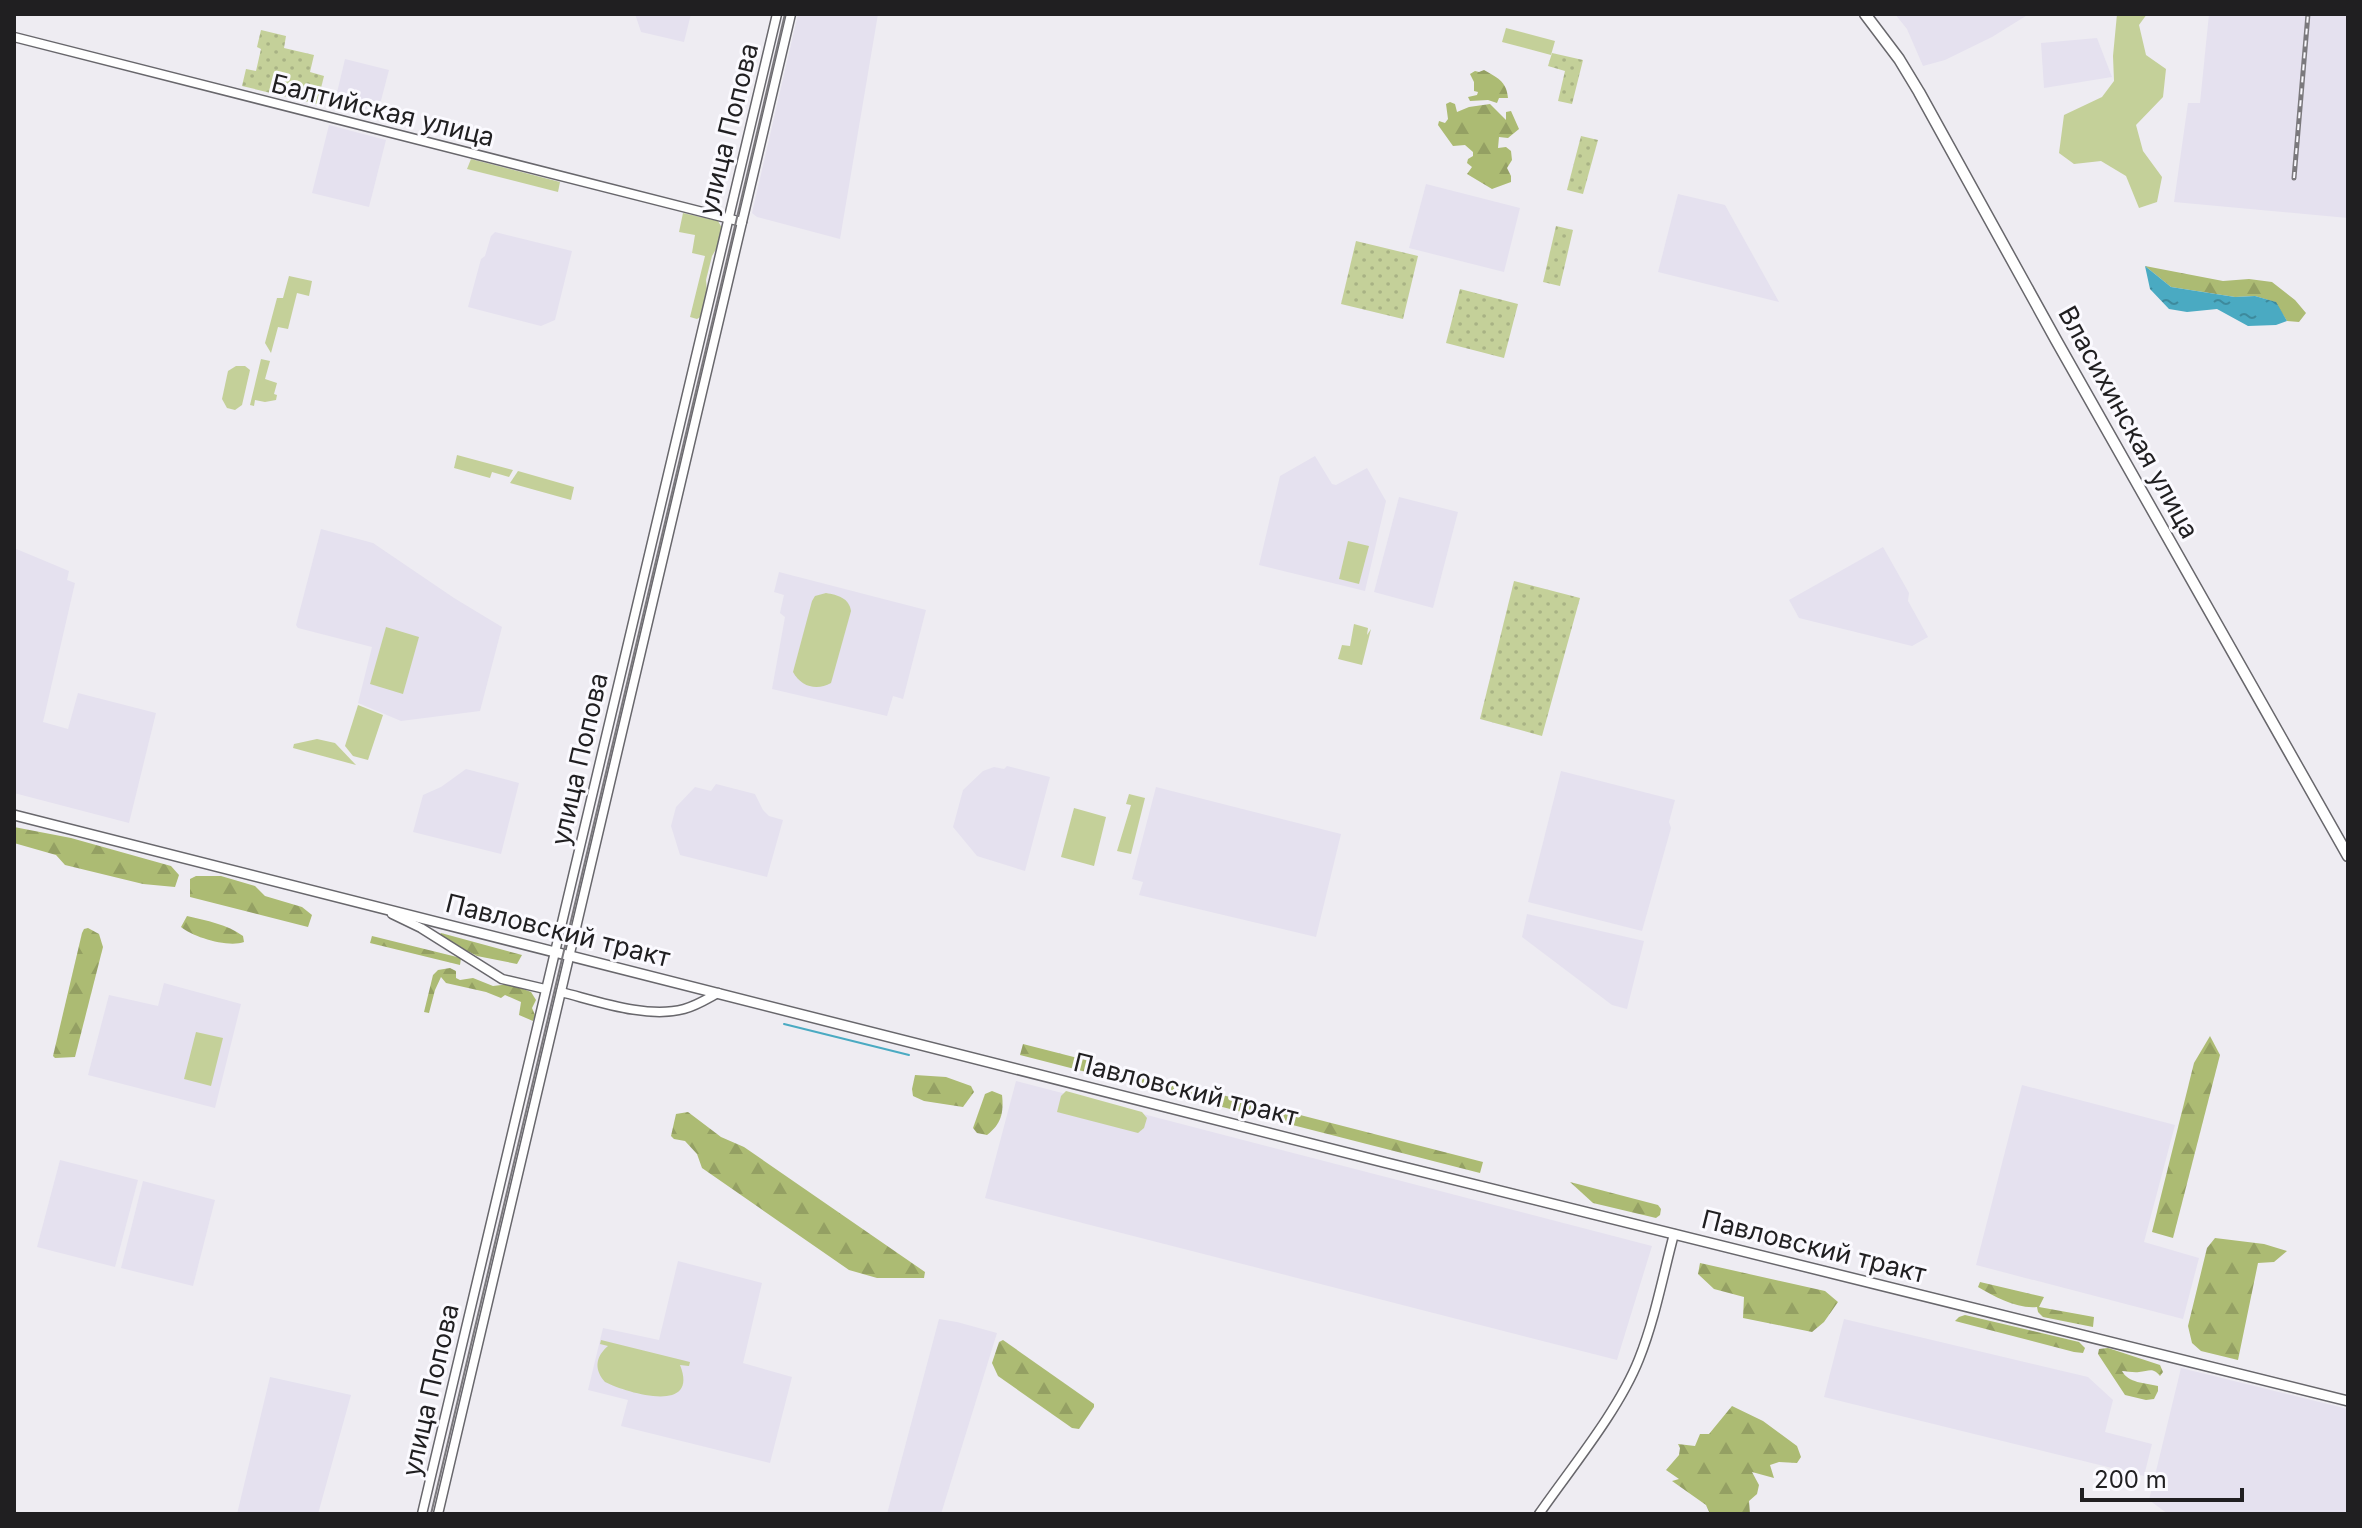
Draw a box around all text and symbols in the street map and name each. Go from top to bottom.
street label: улица Попова [692,40,764,218]
street label: Балтийская улица [268,67,498,153]
street label: Власихинская улица [2052,300,2206,544]
street label: улица Попова [544,670,614,848]
street label: Павловский тракт [442,887,674,973]
street label: Павловский тракт [1070,1046,1302,1132]
street label: Павловский тракт [1698,1203,1930,1289]
street label: улица Попова [395,1301,465,1479]
scale bar [2082,1452,2242,1502]
text: 200 m [2094,1465,2167,1494]

